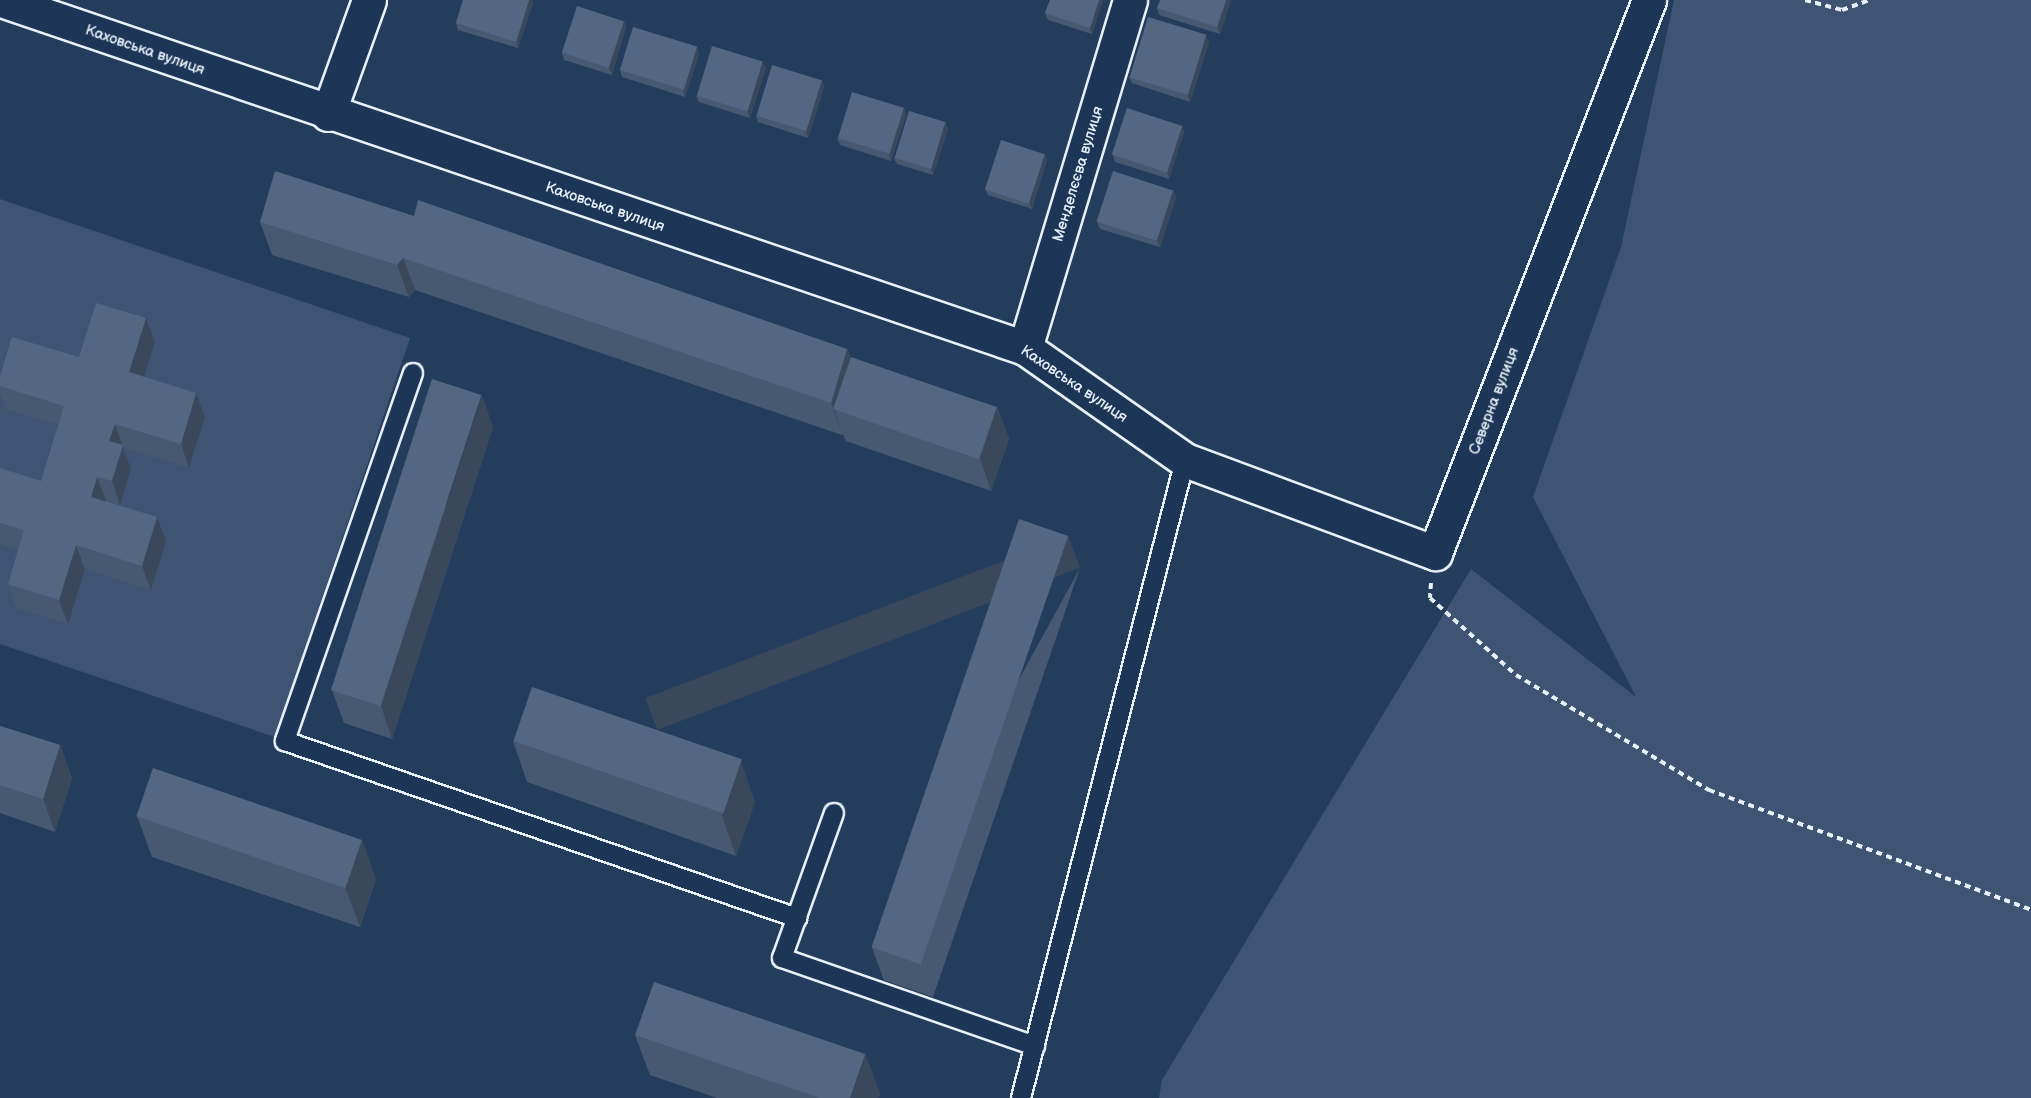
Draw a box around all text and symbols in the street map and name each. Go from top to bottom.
street label: Каховська вулиця [83,21,207,79]
street label: Менделєєва вулиця [1049,104,1107,244]
street label: Каховська вулиця [543,178,667,236]
street label: Каховська вулиця [1017,342,1131,426]
street label: Северна вулиця [1465,345,1523,457]

